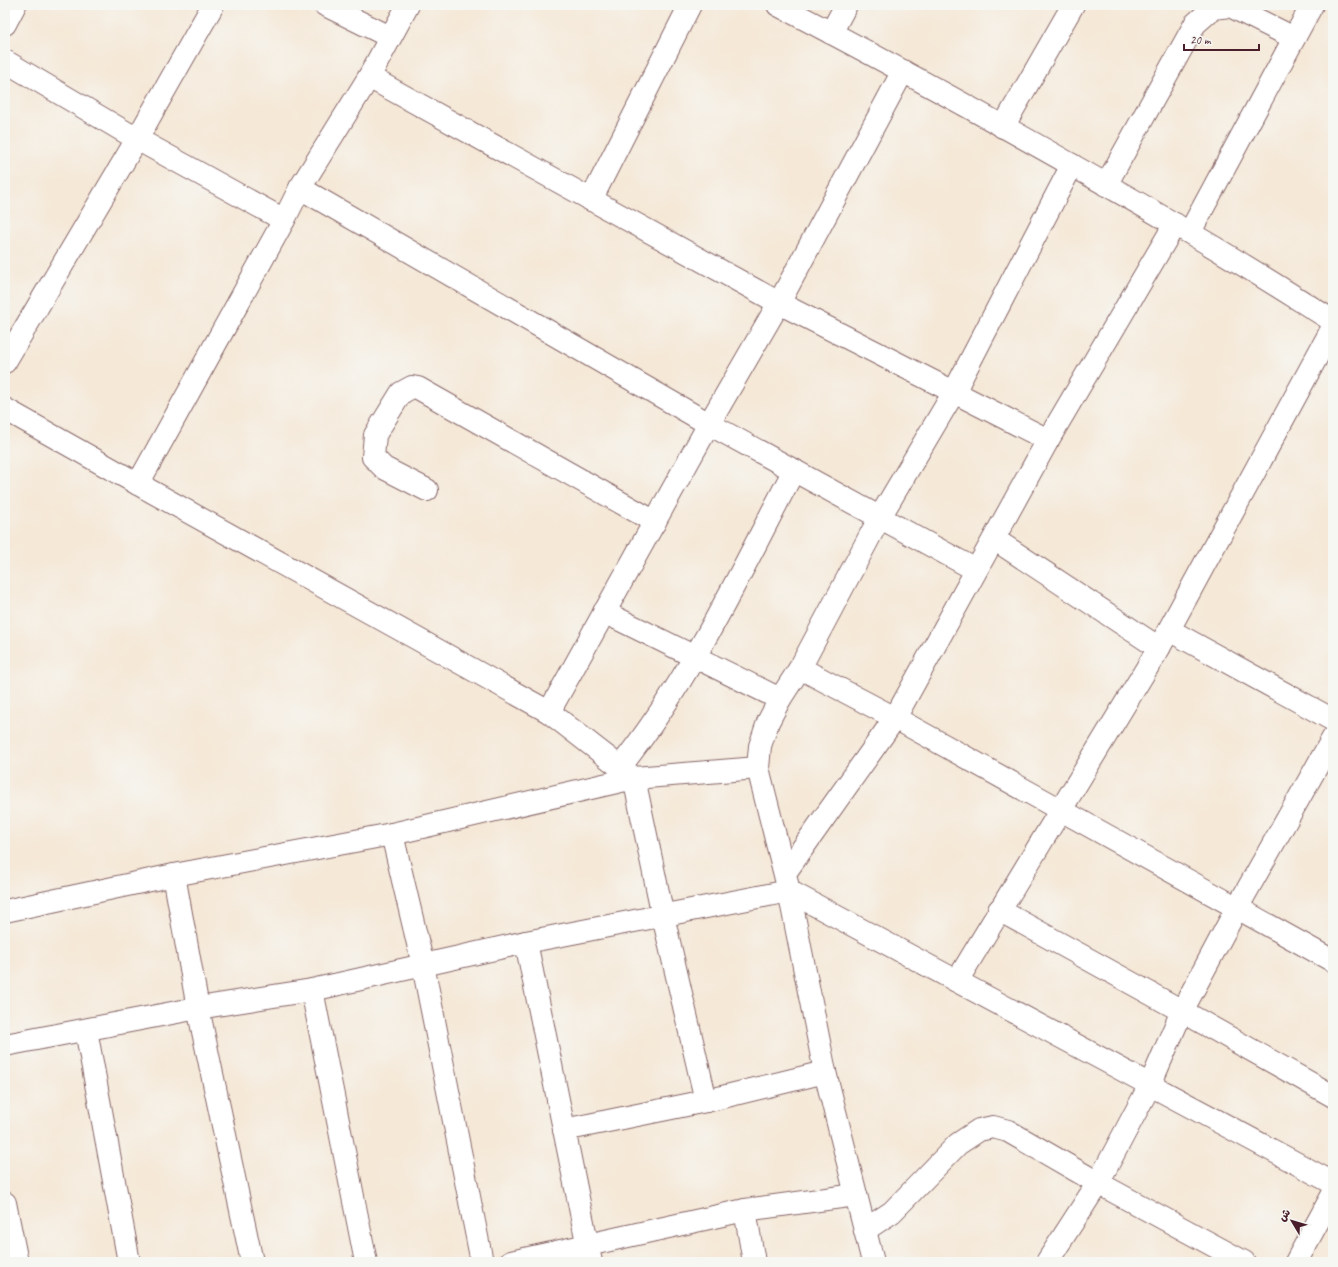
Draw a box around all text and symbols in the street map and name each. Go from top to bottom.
scale bar [1184,26,1259,52]
text: 20 m [1190,32,1212,48]
north arrow [1272,1201,1312,1241]
text: ش [1275,1206,1293,1224]

